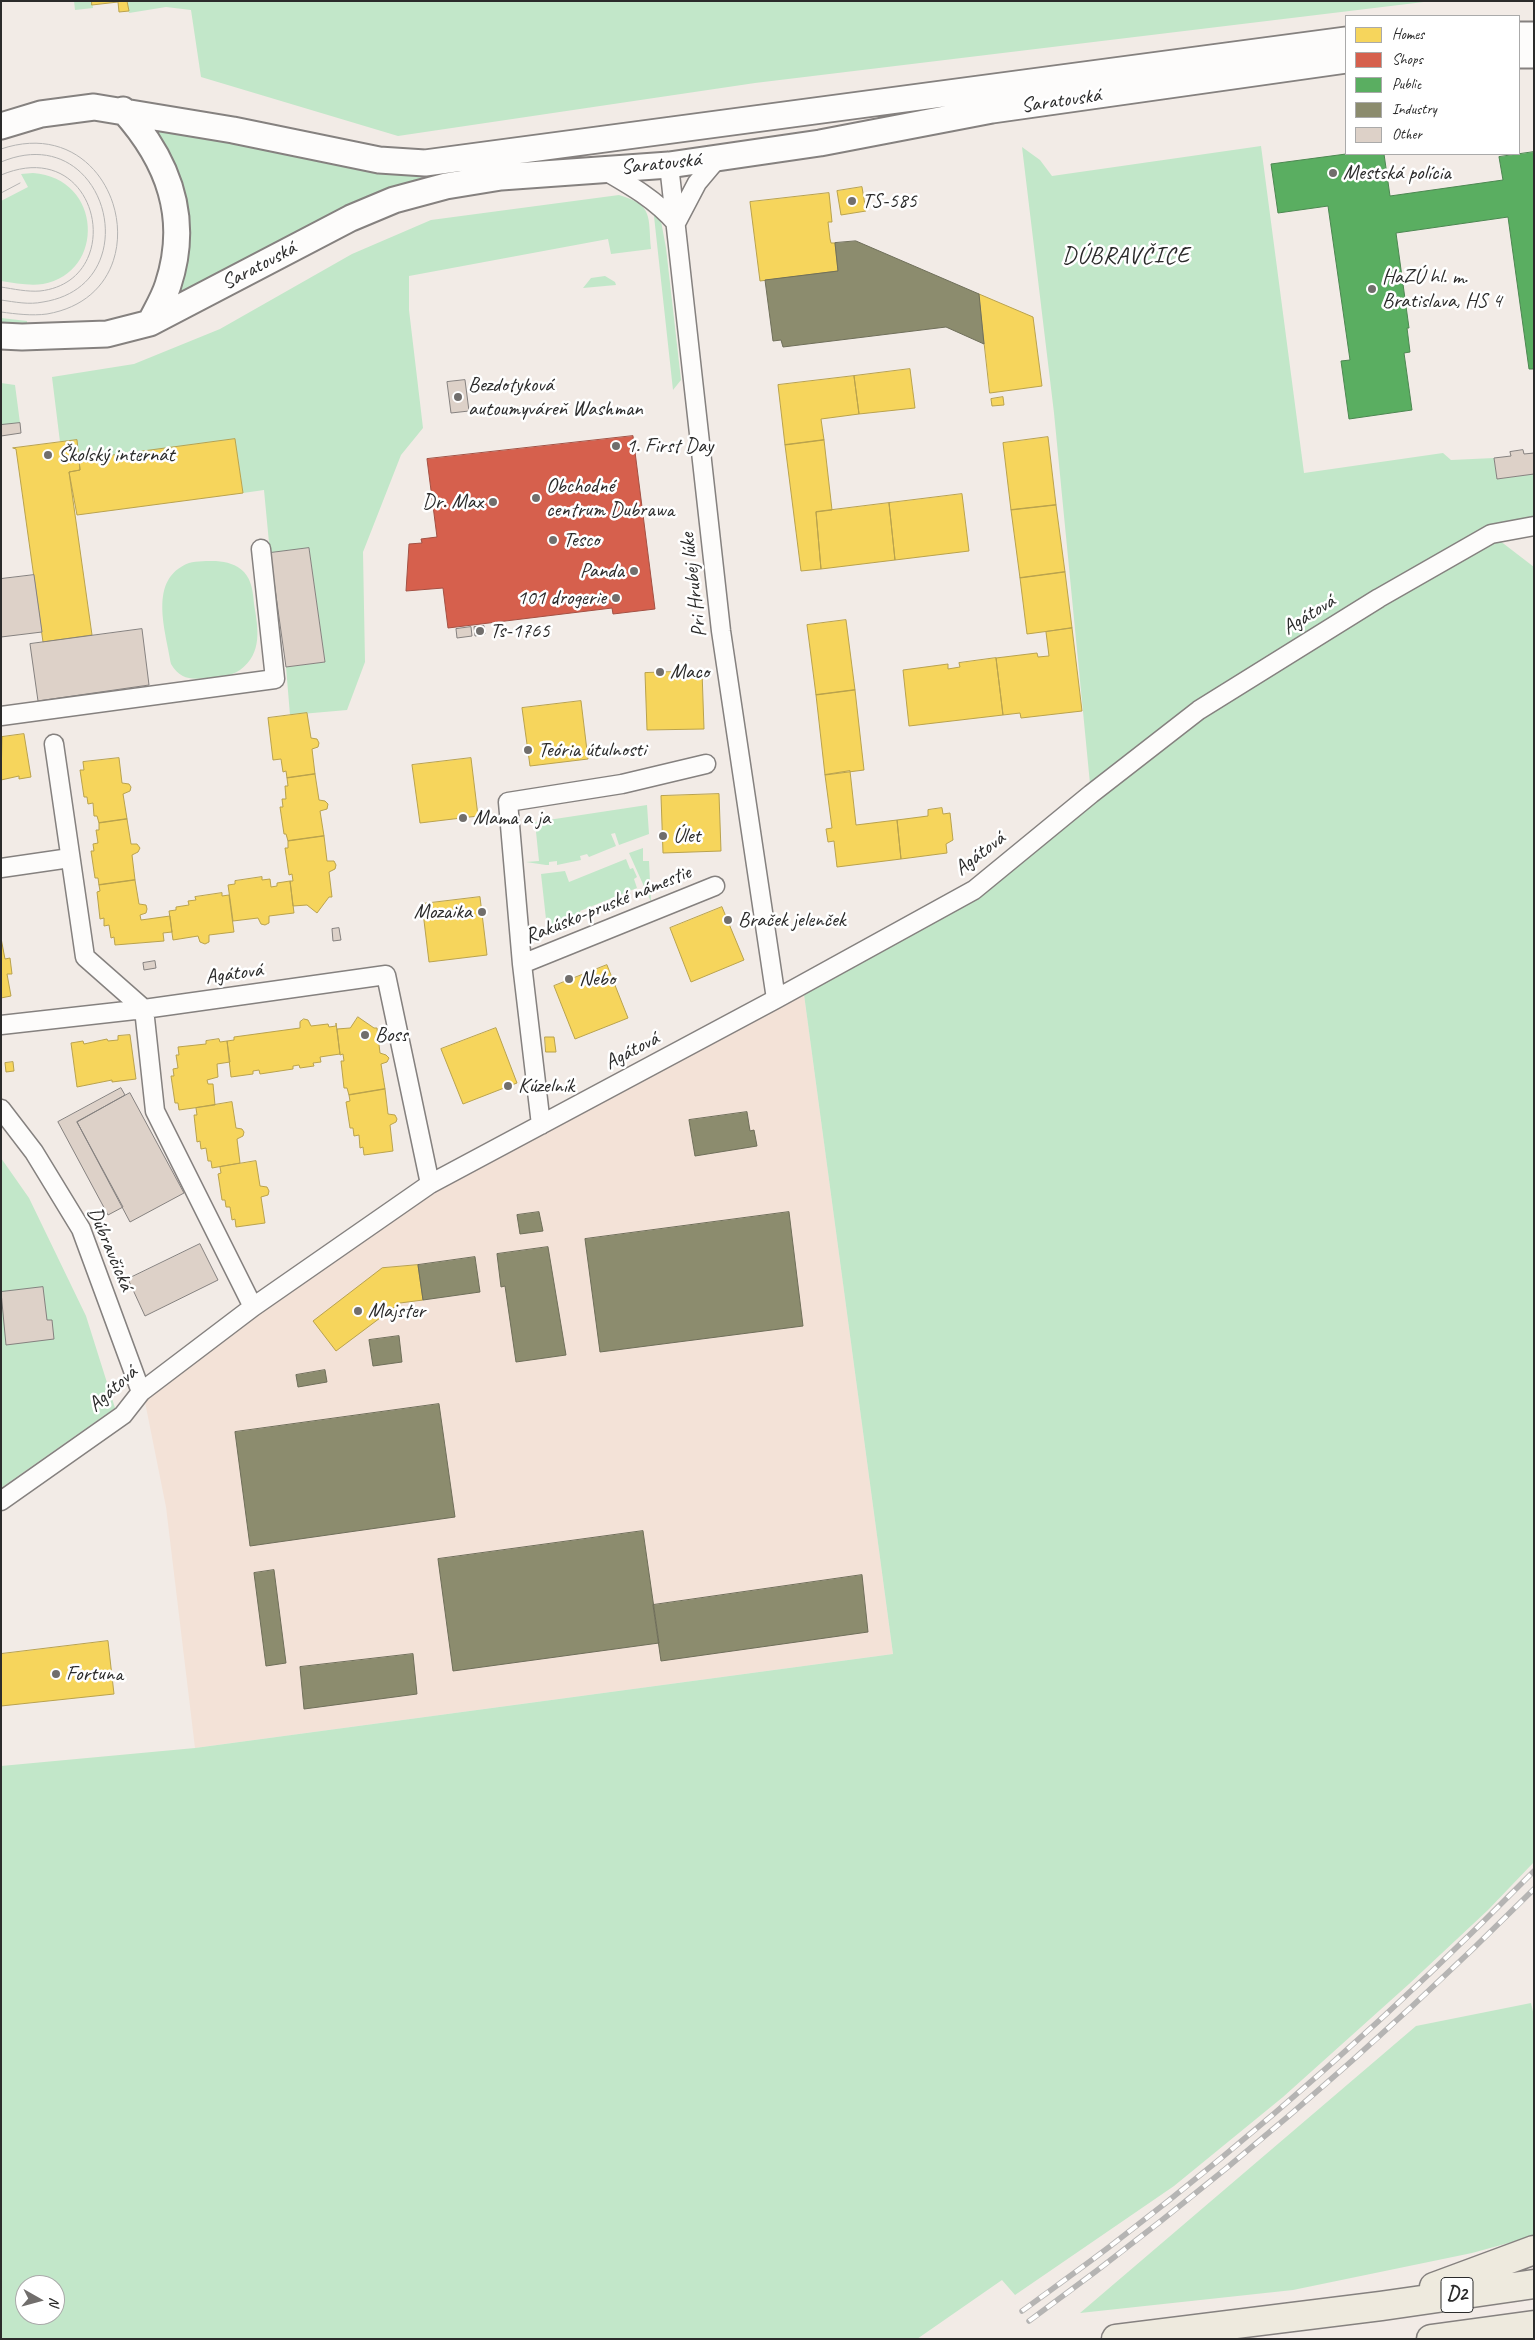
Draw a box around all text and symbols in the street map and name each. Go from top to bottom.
legend [1345,15,1520,155]
text: Homes [1392,25,1424,44]
text: Shops [1392,50,1423,69]
text: Public [1392,75,1421,94]
street label: Saratovská [1019,83,1103,119]
text: Industry [1392,100,1437,119]
text: Other [1392,125,1422,144]
street label: Saratovská [620,147,702,181]
place label: Mestská polícia [1343,160,1451,186]
marker: Mestská polícia [1327,167,1339,179]
place label: TS-585 [862,188,917,214]
marker: TS-585 [846,195,858,207]
street label: Saratovská [218,236,300,296]
district label: DÚBRAVČICE [1061,243,1191,271]
place label: HaZÚ hl. m. Bratislava, HS 4 [1382,264,1502,314]
marker: HaZÚ hl. m. Bratislava, HS 4 [1366,283,1378,295]
place label: Bezdotyková autoumyváreň Washman [468,372,643,422]
marker: Bezdotyková autoumyváreň Washman [452,391,464,403]
place label: 1. First Day [626,433,713,459]
marker: 1. First Day [610,440,622,452]
place label: Školský internát [58,442,174,468]
marker: Školský internát [42,449,54,461]
place label: Obchodné centrum Dubrawa [546,473,674,523]
place label: Dr. Max [422,489,483,515]
marker: Obchodné centrum Dubrawa [530,492,542,504]
marker: Dr. Max [487,496,499,508]
place label: Tesco [563,527,599,553]
street label: Pri Hrubej lúke [675,531,713,639]
marker: Tesco [547,534,559,546]
place label: Panda [580,558,624,584]
marker: Panda [628,565,640,577]
place label: 101 drogerie [517,585,606,611]
street label: Agátová [1278,589,1340,641]
marker: 101 drogerie [610,592,622,604]
place label: Ts-1765 [490,618,550,644]
marker: Ts-1765 [474,625,486,637]
place label: Maco [670,659,709,685]
marker: Maco [654,666,666,678]
place label: Teória útulnosti [538,737,646,763]
marker: Teória útulnosti [522,744,534,756]
place label: Mama a ja [473,805,550,831]
marker: Mama a ja [457,812,469,824]
place label: Úlet [673,823,700,849]
street label: Agátová [950,826,1010,882]
marker: Úlet [657,830,669,842]
street label: Rakúsko-pruské námestie [521,860,695,950]
place label: Mozaika [414,899,472,925]
marker: Mozaika [476,906,488,918]
place label: Braček jelenček [738,907,845,933]
marker: Braček jelenček [722,914,734,926]
street label: Agátová [204,958,264,990]
place label: Nebo [579,966,615,992]
marker: Nebo [563,973,575,985]
place label: Boss [375,1022,408,1048]
street label: Agátová [601,1026,663,1076]
marker: Boss [359,1029,371,1041]
place label: Kúzelník [518,1073,574,1099]
marker: Kúzelník [502,1080,514,1092]
street label: Dúbravčická [81,1203,139,1295]
place label: Majster [368,1298,425,1324]
marker: Majster [352,1305,364,1317]
street label: Agátová [83,1360,143,1418]
place label: Fortuna [66,1661,123,1687]
marker: Fortuna [50,1668,62,1680]
north arrow [15,2275,65,2325]
road number: D2 [1441,2278,1473,2312]
text: N [45,2296,63,2307]

